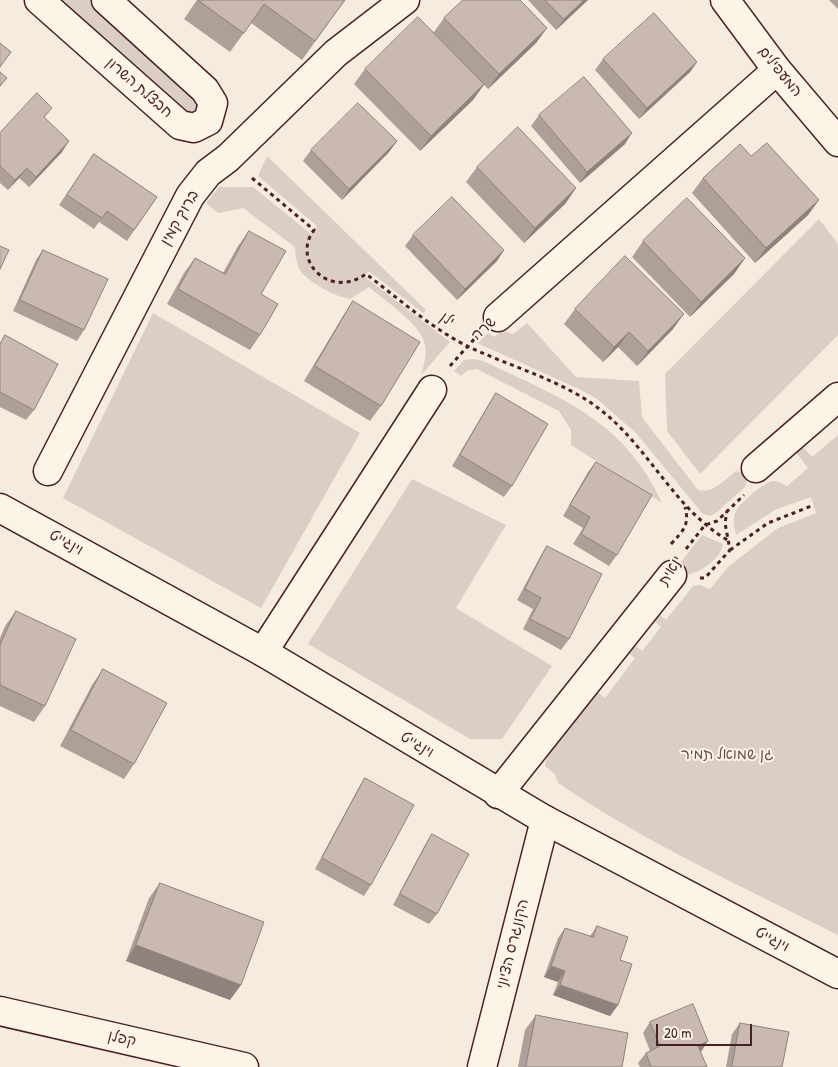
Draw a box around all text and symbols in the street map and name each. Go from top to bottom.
street label: המעפילים [754,43,806,101]
street label: חבצלת השרון [102,54,176,122]
street label: ברוך קמין [157,187,203,249]
street label: ילן [436,309,458,331]
street label: שרה [468,313,500,345]
street label: וינגייט [46,526,86,560]
street label: ינאית [655,553,687,589]
street label: וינגייט [397,728,437,762]
park label: גן שמואל תמיר [681,746,773,764]
street label: הקונגרס הציוני [493,897,533,991]
street label: וינגייט [752,924,792,956]
scale bar [658,1014,754,1046]
text: 20 m [664,1022,691,1043]
street label: קפלן [106,1027,138,1051]

